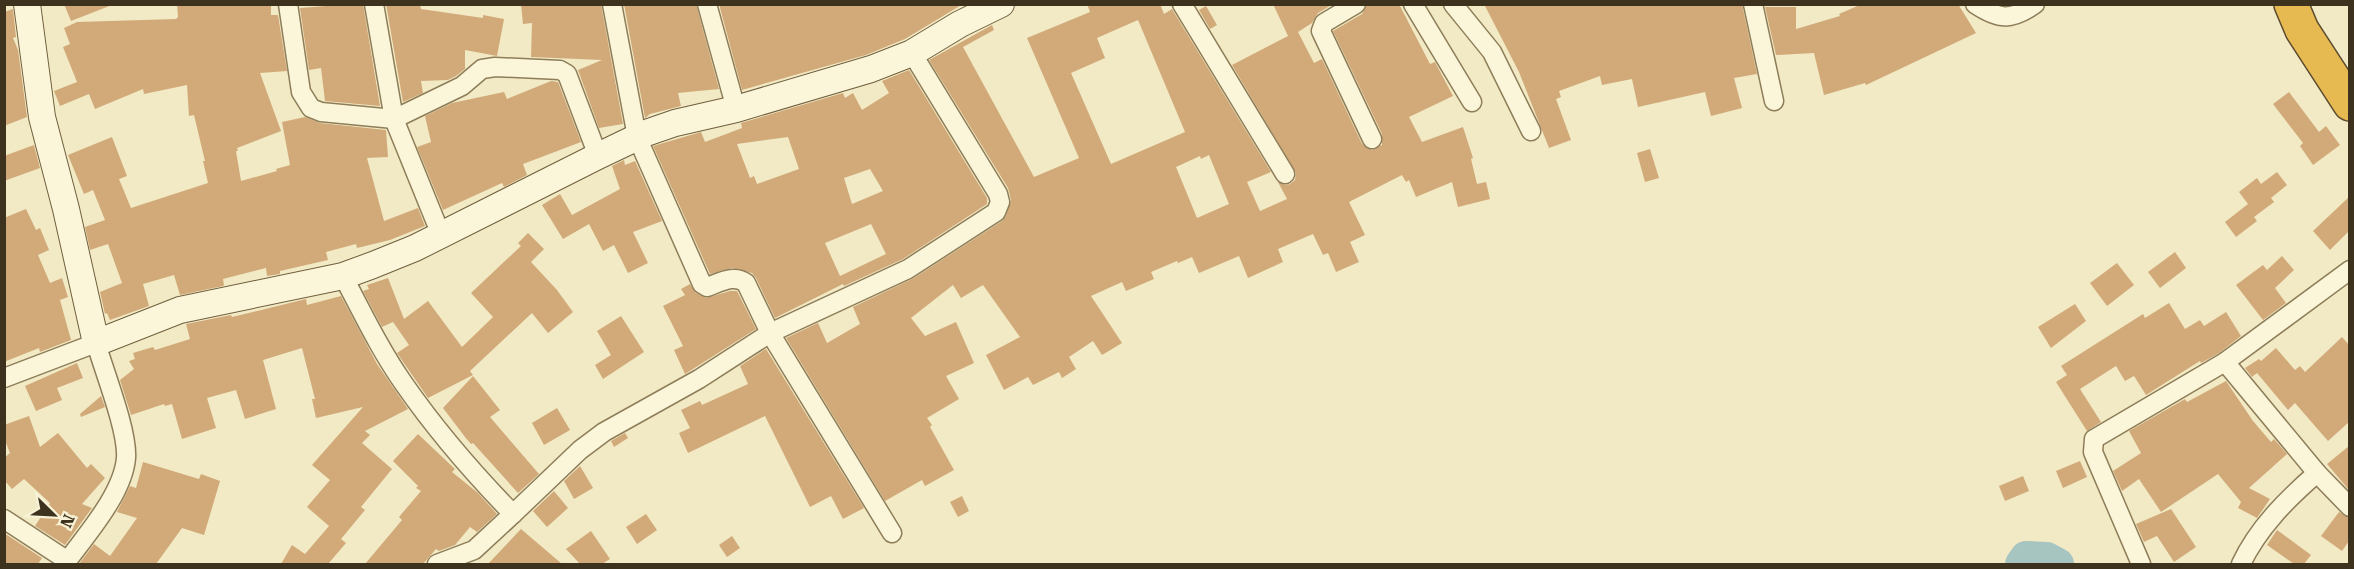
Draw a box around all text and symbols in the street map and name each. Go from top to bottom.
north arrow [24,485,84,545]
text: N [56,511,78,530]

